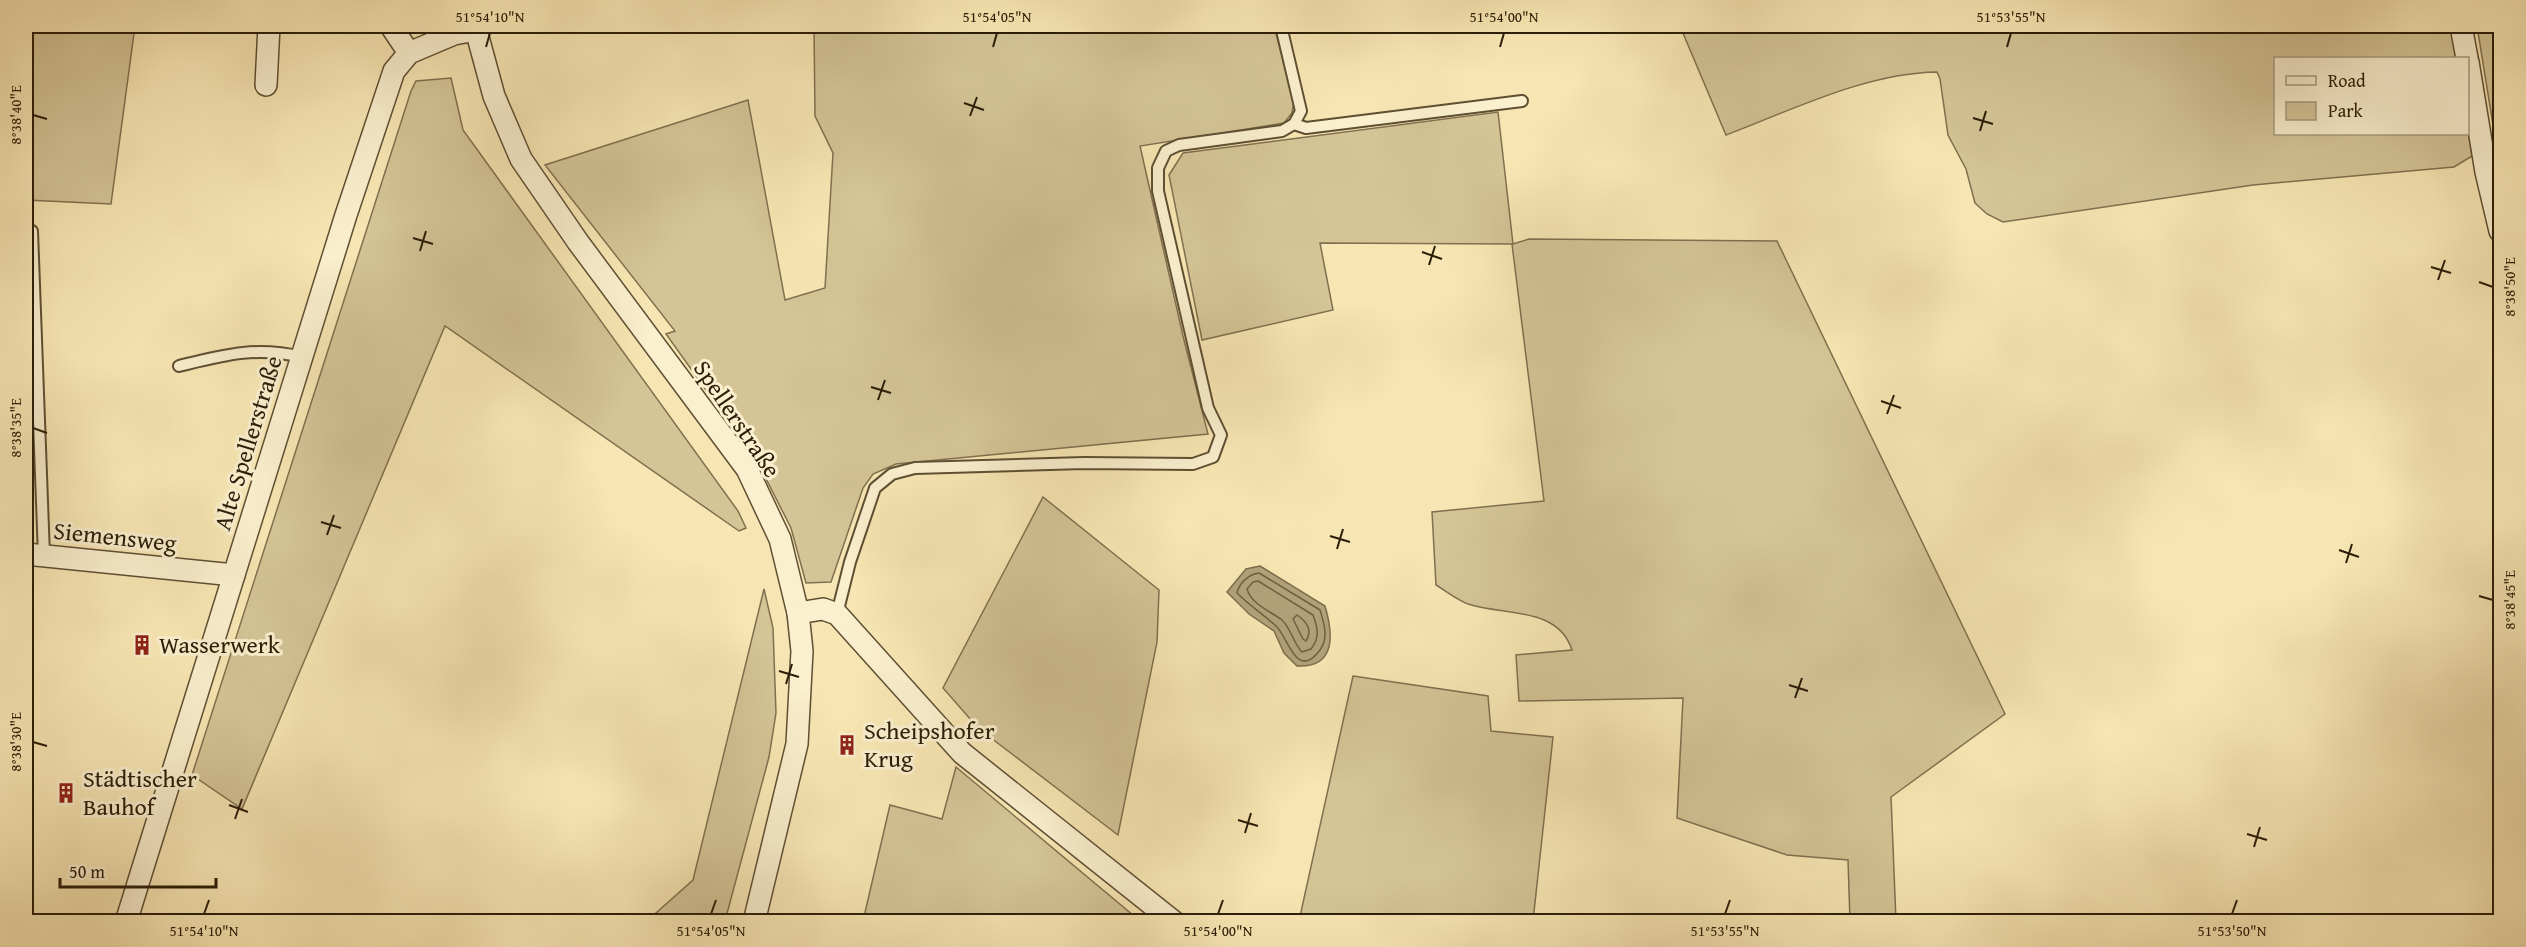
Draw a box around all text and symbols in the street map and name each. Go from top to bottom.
text: 51°54'10"N [456,6,525,27]
text: 51°54'05"N [963,6,1032,27]
text: 51°54'00"N [1470,6,1539,27]
text: 51°53'55"N [1977,6,2046,27]
legend [2274,57,2469,135]
text: Road [2328,67,2366,94]
text: 8°38'40"E [5,85,26,145]
text: Park [2328,97,2364,124]
text: 8°38'50"E [2499,257,2520,317]
street label: Alte Spellerstraße [204,351,291,535]
street label: Spellerstraße [685,353,790,484]
text: 8°38'35"E [5,398,26,458]
street label: Siemensweg [52,513,178,560]
text: 8°38'45"E [2499,570,2520,630]
place label: Wasserwerk [159,627,281,662]
building icon: Wasserwerk [130,633,154,657]
text: 8°38'30"E [5,712,26,772]
place label: Scheipshofer Krug [864,713,995,776]
building icon: Scheipshofer Krug [835,733,859,757]
place label: Städtischer Bauhof [83,761,197,824]
building icon: Städtischer Bauhof [54,781,78,805]
scale bar [60,851,216,889]
text: 50 m [69,858,105,885]
text: 51°54'10"N [170,920,239,941]
text: 51°54'05"N [677,920,746,941]
text: 51°54'00"N [1184,920,1253,941]
text: 51°53'55"N [1691,920,1760,941]
text: 51°53'50"N [2198,920,2267,941]

